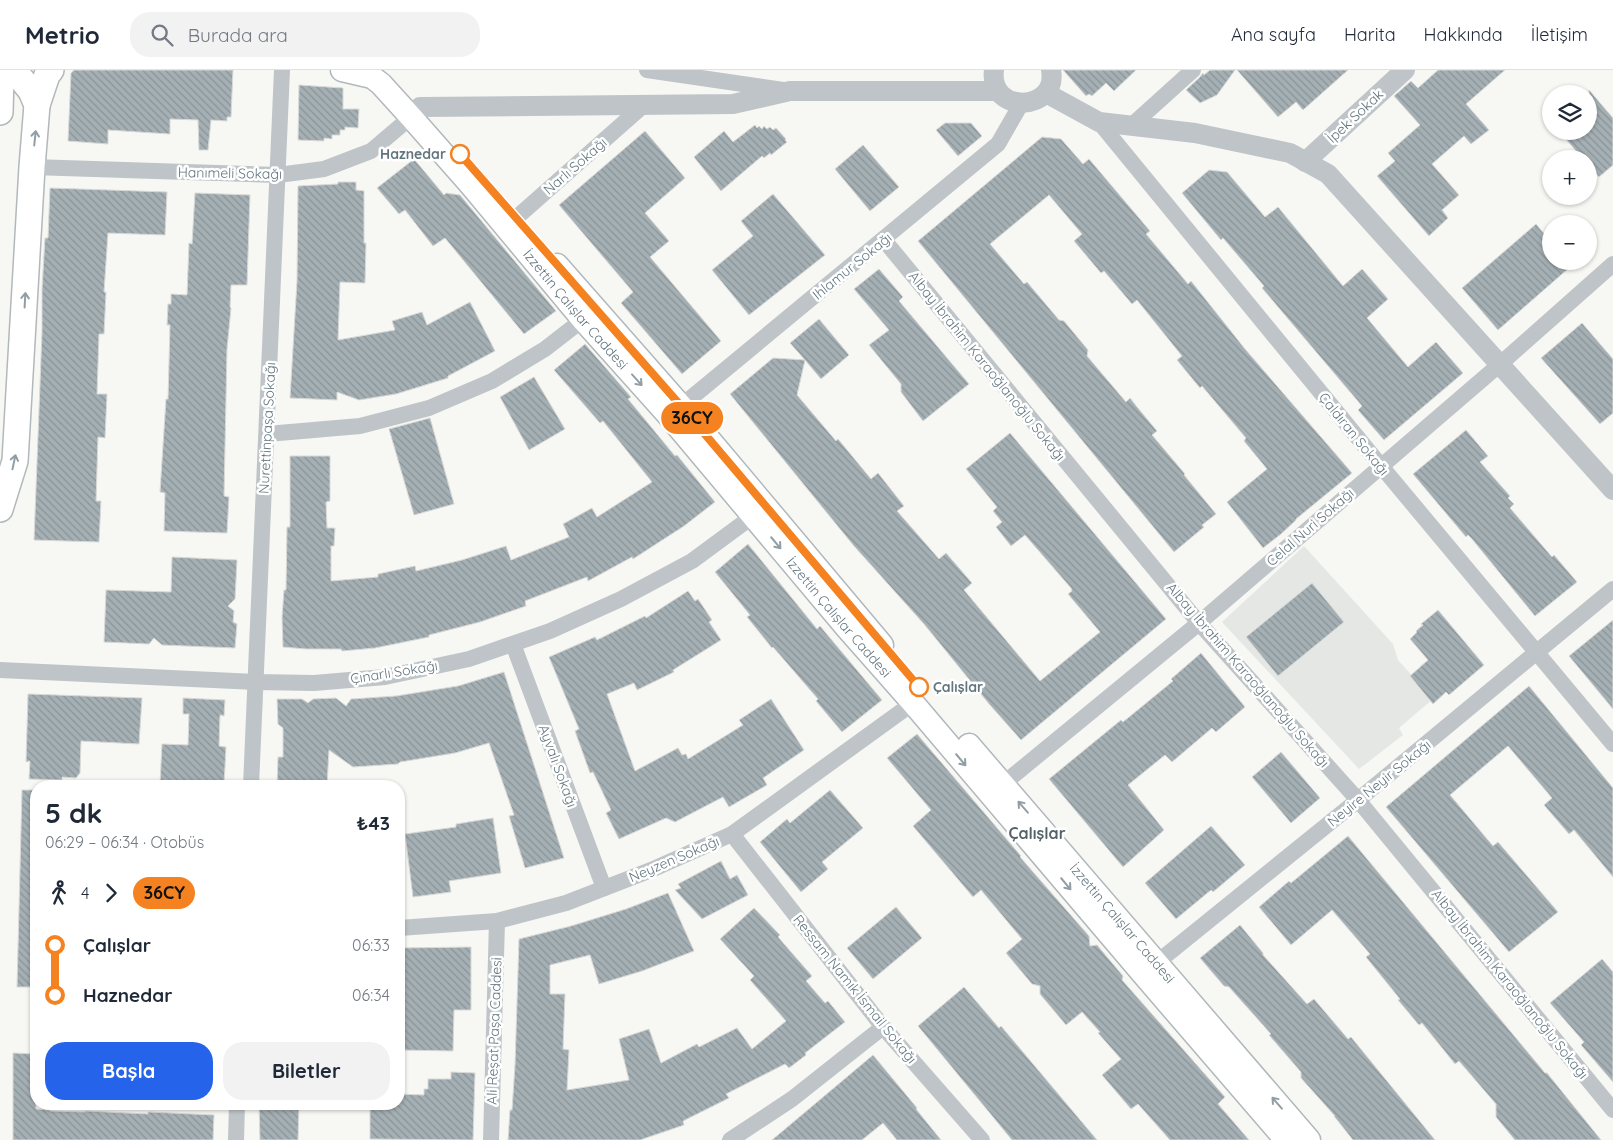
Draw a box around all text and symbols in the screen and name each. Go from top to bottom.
search box [130,12,480,57]
text: Metrio [25,20,100,50]
icon: search [148,21,176,49]
text: Burada ara [188,23,288,47]
text: Ana sayfa [1231,23,1316,46]
text: Harita [1344,23,1396,46]
text: Hakkında [1424,23,1503,46]
text: İletişim [1531,23,1588,46]
street label: İpek Sokak [1323,85,1387,147]
map controls [1542,85,1597,270]
button: layers [1542,85,1597,140]
one-way arrow [30,131,40,147]
street label: Narlı Sokağı [540,134,610,198]
marker: Haznedar [450,144,470,164]
place label: Haznedar [380,145,446,163]
button: + [1542,150,1597,205]
street label: Hanımeli Sokağı [178,163,282,183]
button: − [1542,215,1597,270]
street label: Ihlamur Sokağı [809,228,895,304]
street label: İzzettin Çalışlar Caddesi [519,246,632,373]
street label: Albay İbrahim Karaoğlanoğlu Sokağı [905,267,1069,465]
one-way arrow [20,293,29,309]
street label: Nurettinpaşa Sokağı [255,362,279,494]
one-way arrow [631,373,642,386]
street label: Çaldıran Sokağı [1315,389,1393,479]
line badge: 36CY [657,402,727,434]
text: 36CY [671,406,713,429]
one-way arrow [10,455,19,471]
street label: Celal Nuri Sokağı [1263,484,1357,570]
one-way arrow [770,537,781,550]
street label: İzzettin Çalışlar Caddesi [782,553,895,681]
street label: Albay İbrahim Karaoğlanoğlu Sokağı [1163,579,1333,771]
street label: Çınarlı Sokağı [349,656,439,688]
marker: Çalışlar [909,677,929,697]
place label: Çalışlar [933,678,983,696]
street label: Ayvalı Sokağı [535,722,581,810]
street label: Neyire Neyir Sokağı [1324,736,1434,830]
one-way arrow [956,753,967,766]
text: 5 dk [45,795,102,830]
one-way arrow [1017,801,1028,814]
text: ₺43 [357,811,390,835]
district label: Çalışlar [1008,823,1066,843]
text: 06:29 – 06:34 · Otobüs [45,832,204,852]
street label: Neyzen Sokağı [626,832,722,886]
street label: İzzettin Çalışlar Caddesi [1066,859,1179,987]
one-way arrow [1061,877,1072,890]
icon: walk [45,879,73,907]
icon: forward [97,879,125,907]
text: 36CY [143,881,185,904]
text: 4 [81,883,89,903]
street label: Albay İbrahim Karaoğlanoğlu Sokağı [1428,885,1592,1083]
street label: Ressam Namık İsmail Sokağı [789,911,921,1067]
text: Çalışlar [83,933,151,957]
text: 06:33 [352,935,390,955]
street label: Ali Reşat Paşa Caddesi [482,957,506,1105]
text: Haznedar [83,983,172,1007]
text: 06:34 [352,985,390,1005]
button: Başla [45,1042,213,1100]
button: Biletler [223,1042,390,1100]
one-way arrow [1271,1097,1282,1110]

